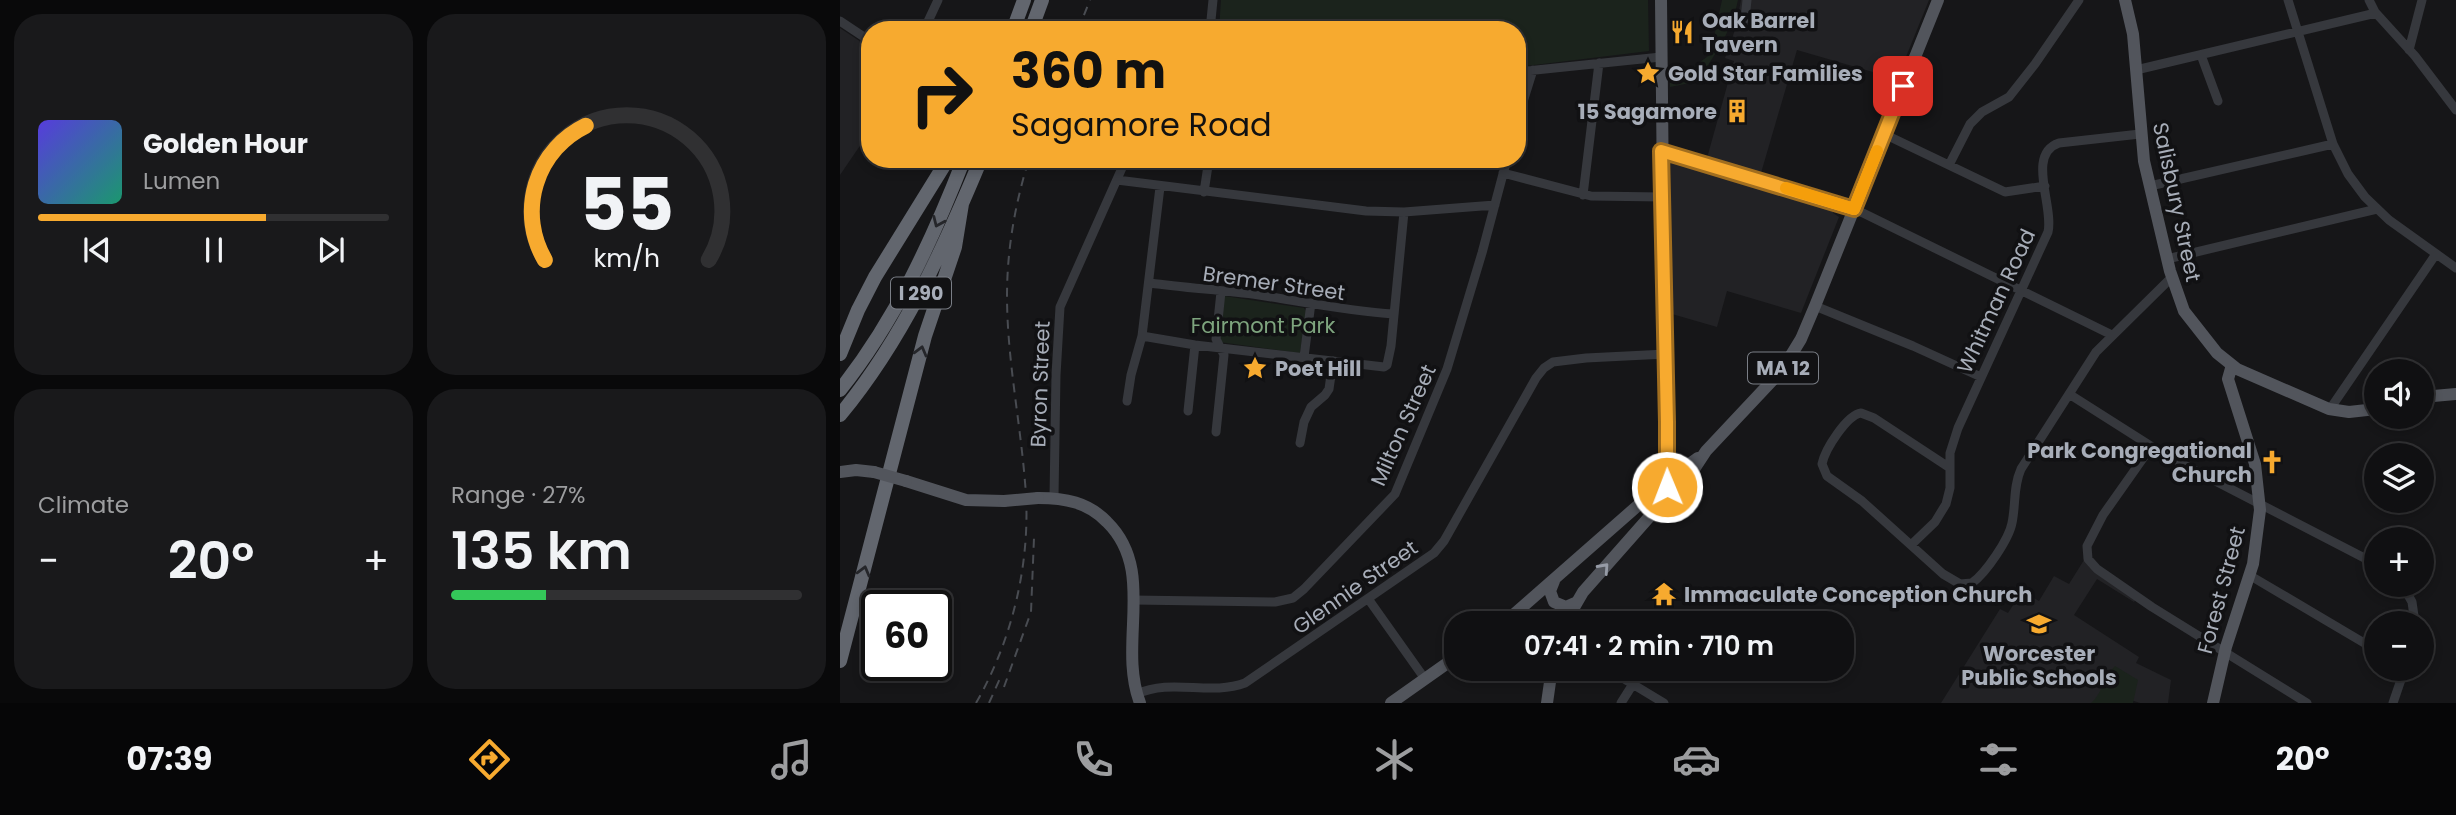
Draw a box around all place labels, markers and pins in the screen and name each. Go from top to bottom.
place label: Oak Barrel Tavern [1702,6,1815,59]
restaurant icon: Oak Barrel Tavern [1668,18,1696,46]
pin [1873,56,1933,116]
place icon: Gold Star Families [1634,59,1662,87]
place label: Gold Star Families [1668,59,1863,88]
place label: 15 Sagamore [1578,97,1717,126]
building icon: 15 Sagamore [1723,97,1751,125]
place icon: Poet Hill [1241,354,1269,382]
place label: Poet Hill [1275,354,1361,383]
place label: Park Congregational Church [2027,436,2252,489]
church icon: Park Congregational Church [2258,448,2286,476]
temple icon: Immaculate Conception Church [1650,580,1678,608]
place label: Immaculate Conception Church [1684,580,2032,609]
school or university icon: Worcester Public Schools [2025,610,2053,638]
place label: Worcester Public Schools [1961,639,2117,692]

